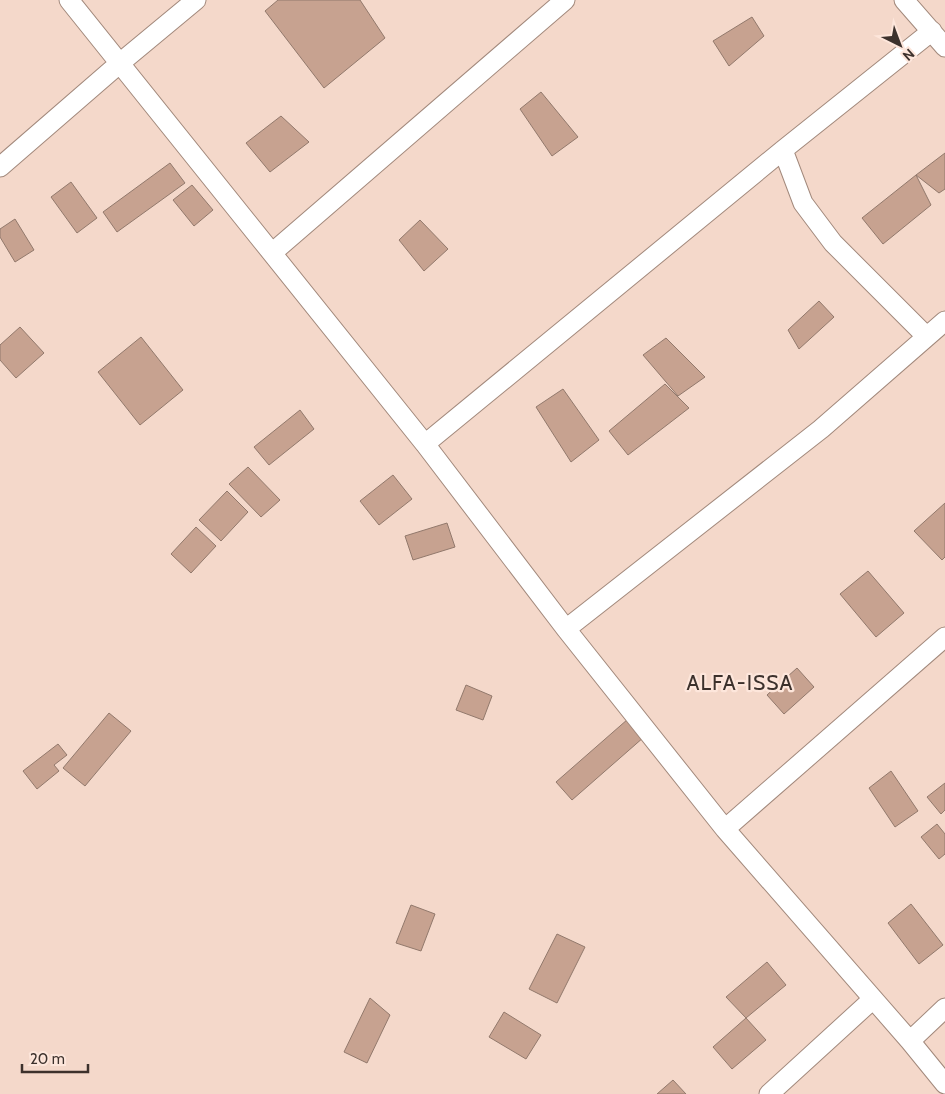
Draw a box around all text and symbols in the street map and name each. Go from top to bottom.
north arrow [875,20,925,70]
text: N [899,45,918,65]
district label: ALFA-ISSA [687,670,794,695]
scale bar [22,1042,89,1074]
text: 20 m [30,1050,65,1068]

